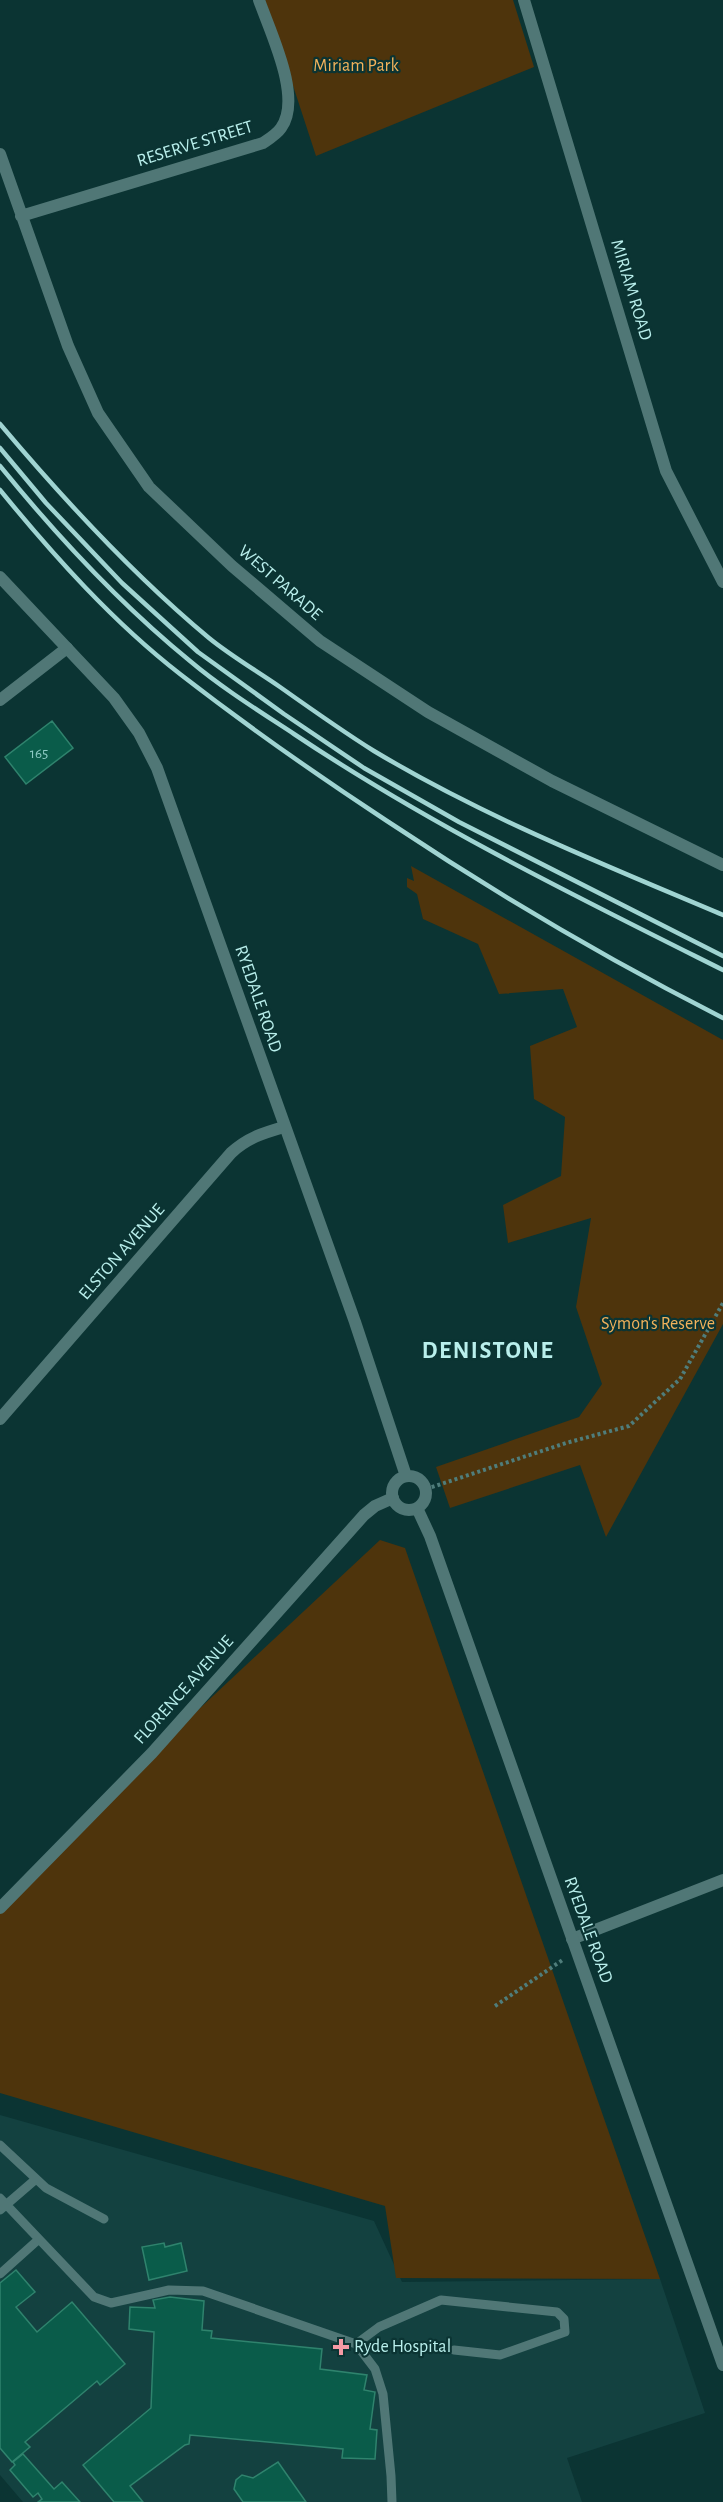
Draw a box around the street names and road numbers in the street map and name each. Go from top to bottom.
street label: RESERVE STREET [135,118,255,170]
street label: MIRIAM ROAD [607,237,655,343]
street label: WEST PARADE [235,542,326,624]
street label: RYEDALE ROAD [231,943,285,1055]
street label: ELSTON AVENUE [76,1200,168,1303]
street label: FLORENCE AVENUE [131,1632,237,1748]
street label: RYEDALE ROAD [560,1874,616,1986]

